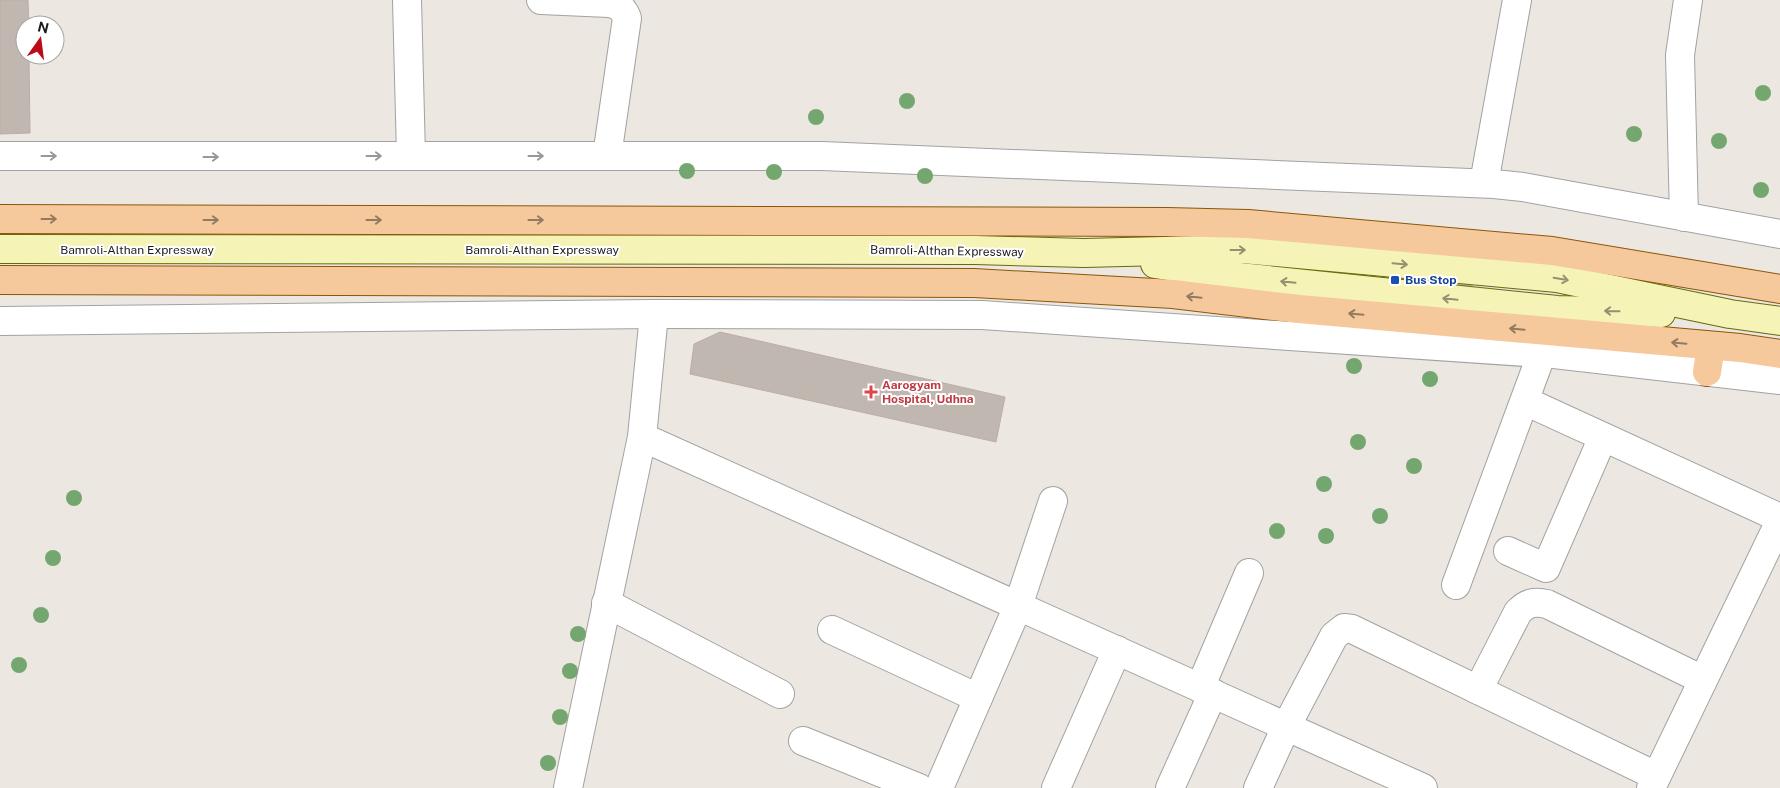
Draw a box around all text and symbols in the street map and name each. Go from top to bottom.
north arrow [15,15,65,65]
text: N [36,18,50,36]
one-way arrow [365,151,381,161]
one-way arrow [528,151,544,161]
one-way arrow [40,152,56,161]
one-way arrow [202,152,219,162]
one-way arrow [40,214,56,224]
one-way arrow [202,215,219,225]
one-way arrow [365,215,381,225]
one-way arrow [528,215,544,225]
street label: Bamroli-Althan Expressway [60,243,214,257]
street label: Bamroli-Althan Expressway [465,243,619,257]
street label: Bamroli-Althan Expressway [870,243,1025,259]
one-way arrow [1230,245,1246,255]
one-way arrow [1391,259,1407,269]
place label: Bus Stop [1405,273,1456,287]
marker: Bus Stop [1389,274,1401,286]
one-way arrow [1553,275,1569,285]
one-way arrow [1280,278,1296,287]
one-way arrow [1186,292,1202,302]
one-way arrow [1442,294,1458,304]
one-way arrow [1604,307,1620,316]
one-way arrow [1348,309,1364,319]
one-way arrow [1510,324,1526,334]
one-way arrow [1672,338,1688,348]
place label: Aarogyam Hospital, Udhna [882,378,974,406]
marker: Aarogyam Hospital, Udhna [864,385,878,399]

